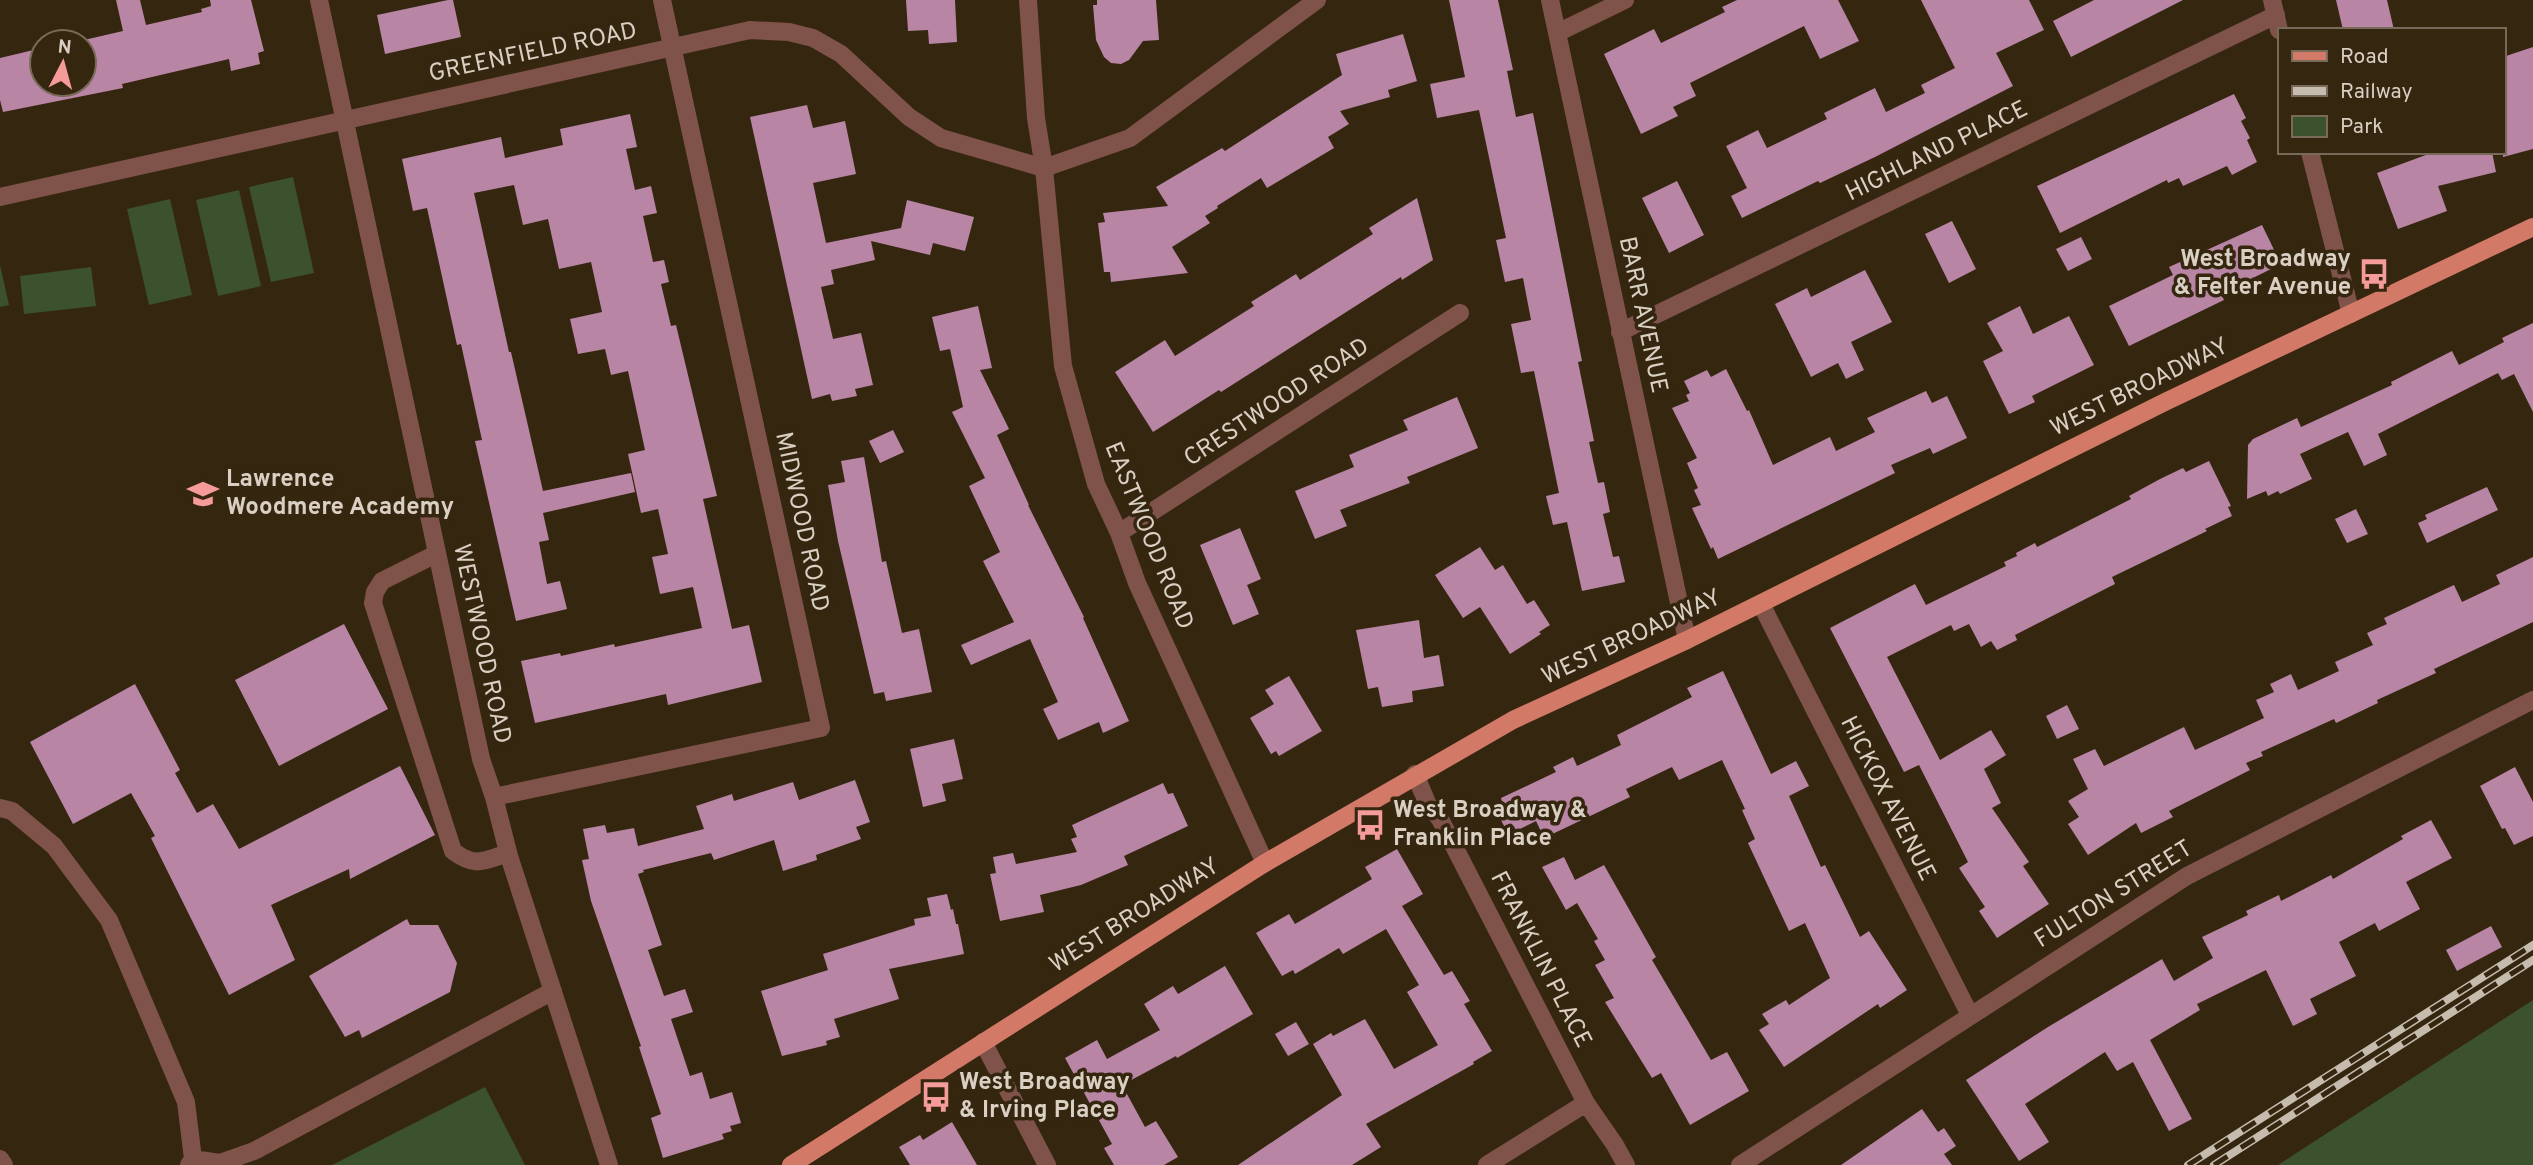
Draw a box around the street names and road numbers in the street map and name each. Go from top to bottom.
street label: GREENFIELD ROAD [426,16,640,90]
street label: HIGHLAND PLACE [1841,95,2033,209]
street label: BARR AVENUE [1611,234,1673,396]
street label: CRESTWOOD ROAD [1179,332,1375,474]
street label: WEST BROADWAY [2046,332,2234,444]
street label: MIDWOOD ROAD [767,429,835,615]
street label: EASTWOOD ROAD [1097,438,1199,634]
street label: WESTWOOD ROAD [445,541,517,747]
street label: WEST BROADWAY [1537,583,1727,693]
street label: HICKOX AVENUE [1833,712,1941,886]
street label: FULTON STREET [2029,834,2199,956]
street label: WEST BROADWAY [1044,852,1226,980]
street label: FRANKLIN PLACE [1483,867,1597,1053]

